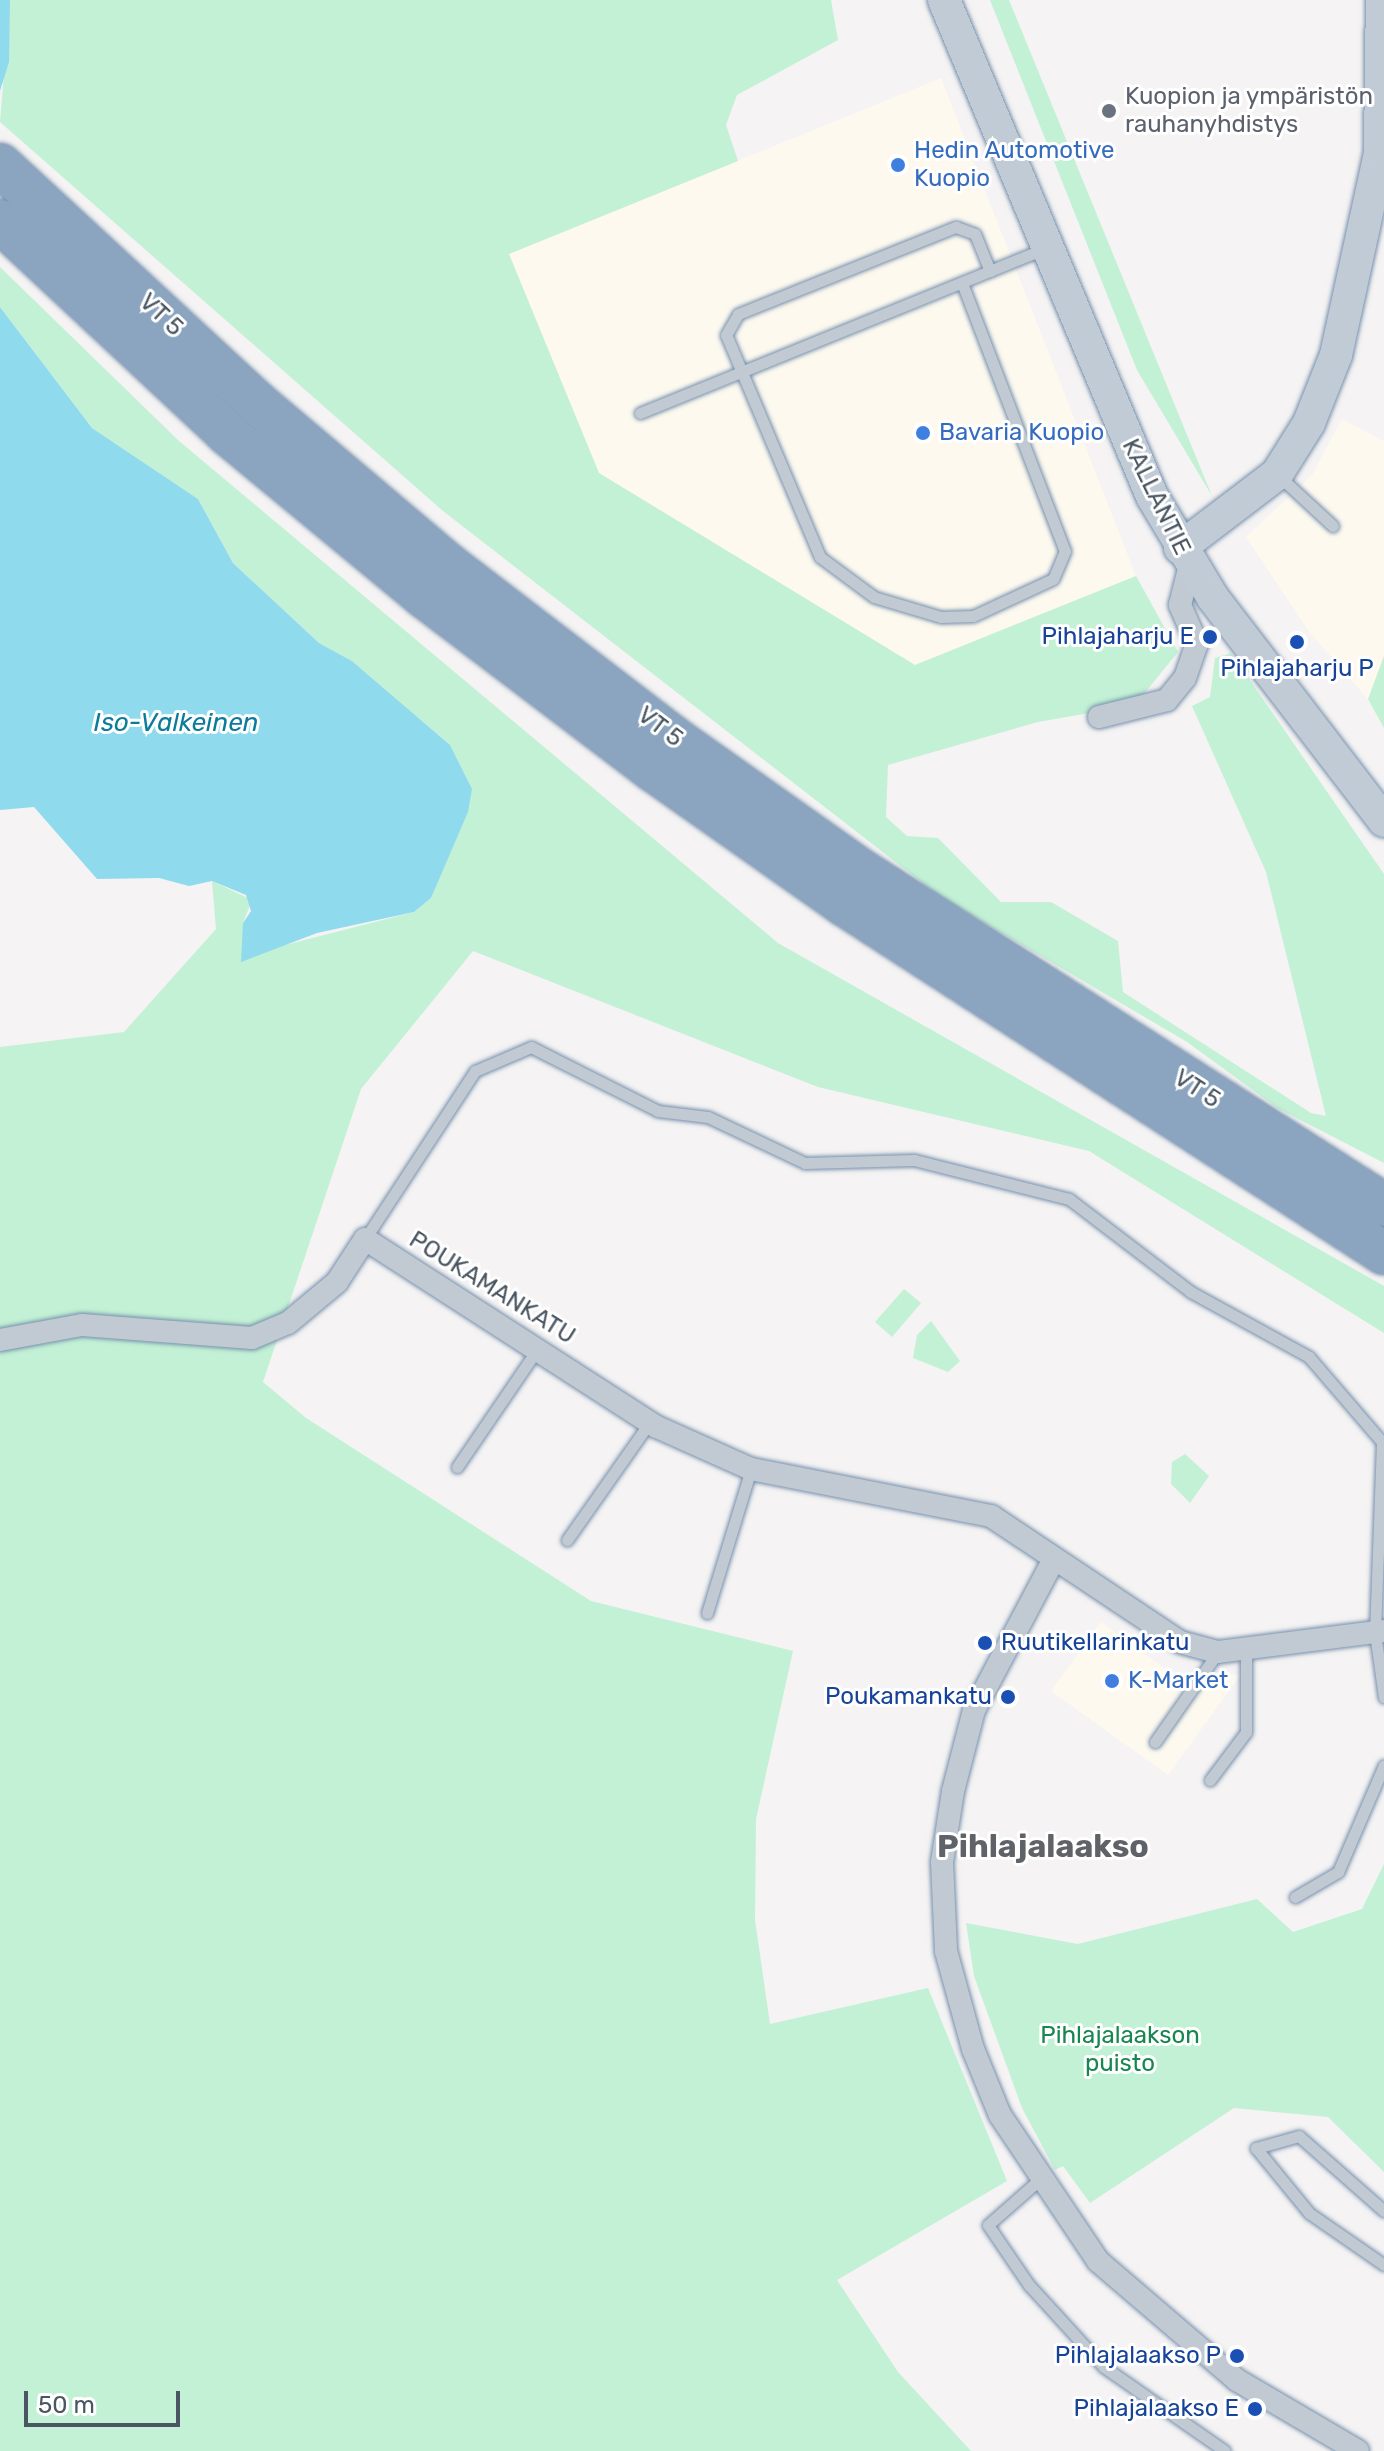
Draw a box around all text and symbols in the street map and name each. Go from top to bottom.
place label: Kuopion ja ympäristön rauhanyhdistys [1125,83,1374,139]
marker: Kuopion ja ympäristön rauhanyhdistys [1100,102,1118,120]
place label: Hedin Automotive Kuopio [914,137,1115,193]
marker: Hedin Automotive Kuopio [889,156,907,174]
street label: VT 5 [133,288,189,342]
place label: Bavaria Kuopio [939,419,1104,447]
marker: Bavaria Kuopio [914,424,932,442]
street label: KALLANTIE [1116,434,1196,560]
place label: Pihlajaharju E [1042,623,1194,651]
marker: Pihlajaharju E [1201,628,1219,646]
marker: Pihlajaharju P [1288,633,1306,651]
place label: Pihlajaharju P [1220,655,1374,683]
street label: VT 5 [631,701,689,753]
water label: Iso-Valkeinen [94,707,258,739]
street label: VT 5 [1168,1063,1226,1115]
street label: POUKAMANKATU [404,1225,580,1351]
place label: Ruutikellarinkatu [1001,1629,1190,1657]
marker: Ruutikellarinkatu [976,1634,994,1652]
place label: K-Market [1128,1667,1228,1695]
marker: K-Market [1103,1672,1121,1690]
place label: Poukamankatu [825,1683,992,1711]
marker: Poukamankatu [999,1688,1017,1706]
district label: Pihlajalaakso [937,1827,1149,1865]
park label: Pihlajalaakson puisto [1040,2022,1200,2078]
place label: Pihlajalaakso P [1055,2342,1221,2370]
marker: Pihlajalaakso P [1228,2347,1246,2365]
scale bar [28,2375,184,2425]
text: 50 m [38,2391,95,2419]
place label: Pihlajalaakso E [1074,2395,1239,2423]
marker: Pihlajalaakso E [1246,2400,1264,2418]

